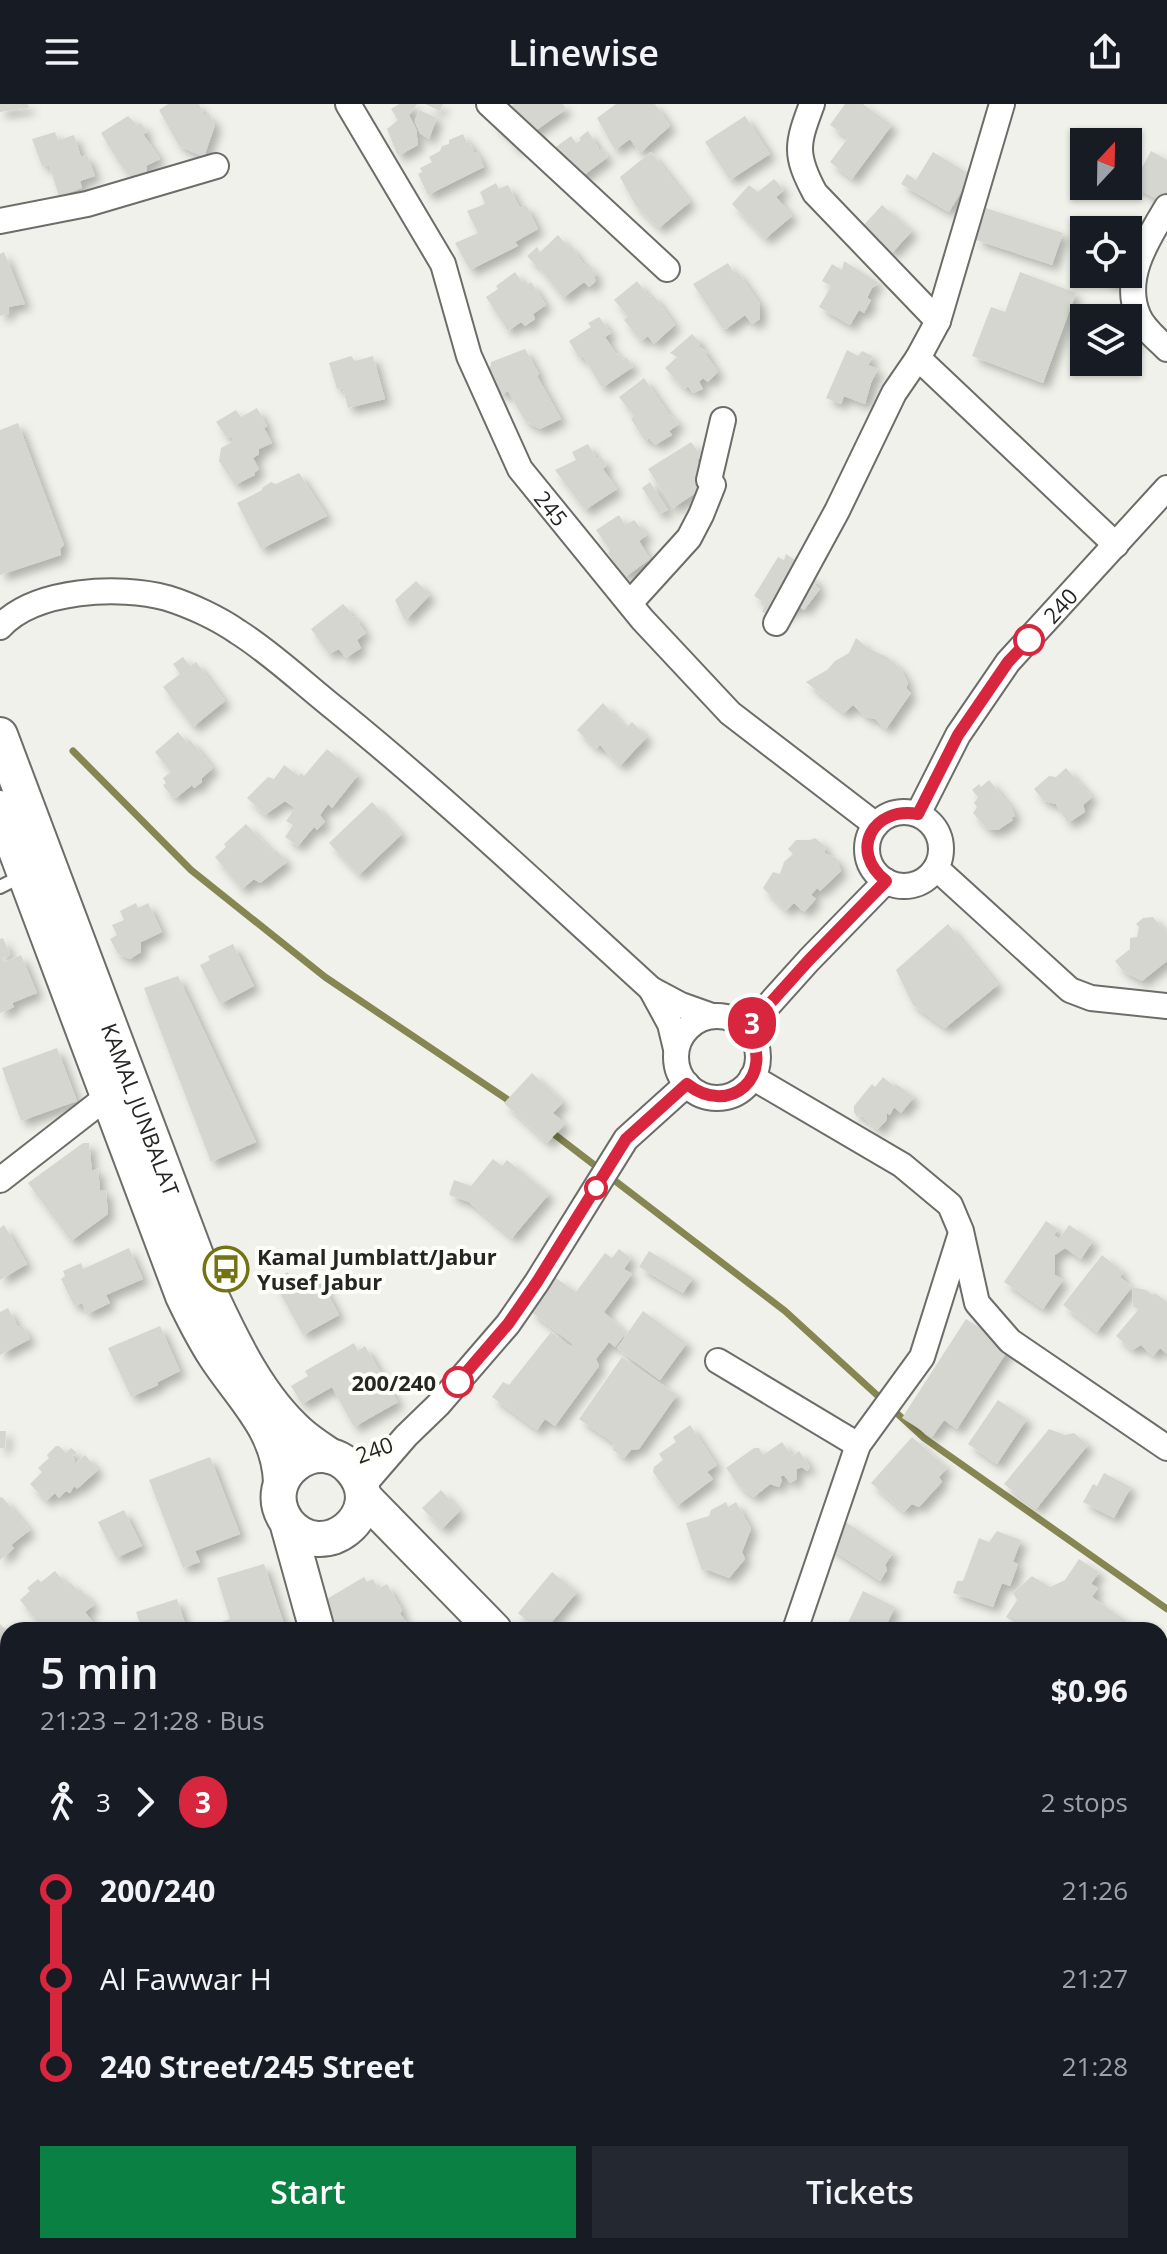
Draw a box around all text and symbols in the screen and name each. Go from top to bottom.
text: Linewise [508,28,659,77]
icon: menu [40,30,84,74]
icon: share [1083,30,1127,74]
north arrow [1070,128,1142,200]
map controls [1070,128,1142,376]
button: locate [1070,216,1142,288]
button: layers [1070,304,1142,376]
street label: 245 [528,484,575,532]
street label: 240 [1036,581,1084,629]
unlabelled marker [1014,625,1044,655]
line badge: 3 [726,997,778,1049]
text: 3 [744,1004,760,1042]
street label: KAMAL JUNBALAT [95,1019,187,1200]
unlabelled marker [585,1177,607,1199]
place label: Kamal Jumblatt/Jabur Yusef Jabur [257,1241,497,1296]
bus stop icon: Kamal Jumblatt/Jabur Yusef Jabur [202,1245,250,1293]
place label: 200/240 [351,1367,436,1397]
marker: 200/240 [443,1367,473,1397]
street label: 240 [351,1428,397,1470]
text: 5 min [40,1642,159,1702]
text: $0.96 [1051,1670,1128,1711]
text: 21:23 – 21:28 · Bus [40,1702,265,1738]
icon: walk [40,1780,84,1824]
icon: forward [123,1780,167,1824]
text: 3 [195,1783,211,1821]
text: 3 [96,1784,111,1820]
text: 2 stops [1041,1784,1128,1820]
text: 200/240 [100,1870,215,1911]
text: 21:26 [1062,1872,1128,1908]
text: Al Fawwar H [100,1958,272,1999]
text: 21:27 [1062,1960,1128,1996]
text: 240 Street/245 Street [100,2046,414,2087]
text: 21:28 [1062,2048,1128,2084]
button: Start [40,2146,576,2238]
button: Tickets [592,2146,1128,2238]

